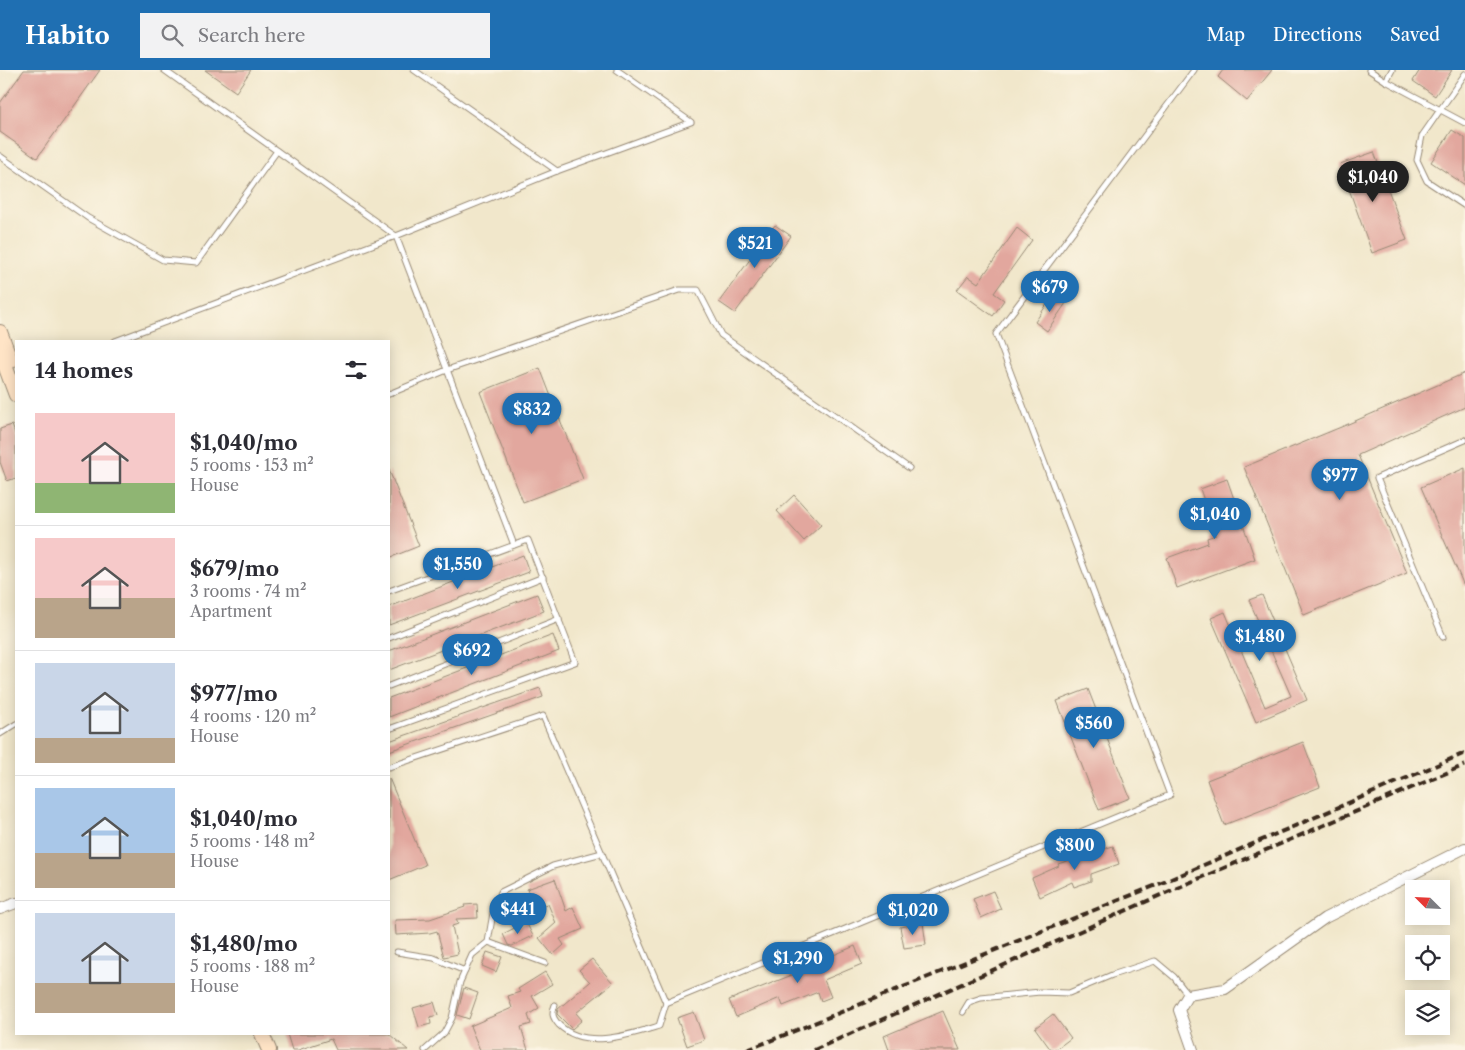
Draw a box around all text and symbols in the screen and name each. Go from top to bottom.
search box [140,13,490,58]
text: Habito [25,21,110,50]
icon: search [158,21,186,49]
text: Search here [198,24,305,47]
text: Map [1206,24,1245,46]
text: Directions [1273,24,1362,46]
text: Saved [1390,24,1440,46]
pin: $1,040 [1332,160,1414,203]
text: $1,040 [1348,167,1398,187]
pin: $521 [725,226,785,269]
text: $521 [738,233,772,253]
pin: $679 [1020,270,1080,313]
text: $679 [1032,277,1068,297]
icon: filters [342,356,370,384]
text: 14 homes [35,358,133,383]
pin: $832 [502,392,562,435]
text: $832 [513,399,551,419]
text: $1,040/mo [190,430,298,455]
icon: home [75,433,135,493]
text: 5 rooms · 153 m² [190,455,314,475]
pin: $977 [1310,458,1370,501]
text: $977 [1322,465,1358,485]
text: House [190,475,239,495]
pin: $1,040 [1174,498,1256,540]
text: $1,040 [1190,504,1240,524]
pin: $1,550 [417,548,499,590]
text: $1,550 [434,554,482,574]
text: $679/mo [190,556,279,581]
icon: home [75,558,135,618]
text: 3 rooms · 74 m² [190,581,306,601]
text: Apartment [190,601,272,621]
pin: $1,480 [1219,620,1301,662]
text: $1,480 [1235,626,1285,646]
pin: $692 [442,634,502,676]
text: $692 [453,640,491,660]
text: $977/mo [190,681,278,706]
icon: home [75,683,135,743]
text: 4 rooms · 120 m² [190,706,316,726]
pin: $560 [1064,706,1124,749]
text: $560 [1075,713,1113,733]
text: House [190,726,239,746]
text: $1,040/mo [190,806,298,831]
icon: home [75,808,135,868]
pin: $800 [1045,828,1105,871]
text: 5 rooms · 148 m² [190,831,315,851]
text: $800 [1055,835,1095,855]
text: House [190,851,239,871]
north arrow [1405,880,1450,925]
map controls [1405,880,1450,1035]
pin: $441 [488,892,548,935]
pin: $1,020 [872,894,954,936]
text: $441 [500,899,536,919]
text: $1,020 [888,900,938,920]
text: $1,480/mo [190,931,298,956]
icon: home [75,933,135,993]
button: locate [1405,935,1450,980]
pin: $1,290 [757,942,839,984]
text: $1,290 [773,948,823,968]
text: 5 rooms · 188 m² [190,956,315,976]
text: House [190,976,239,996]
button: layers [1405,990,1450,1035]

